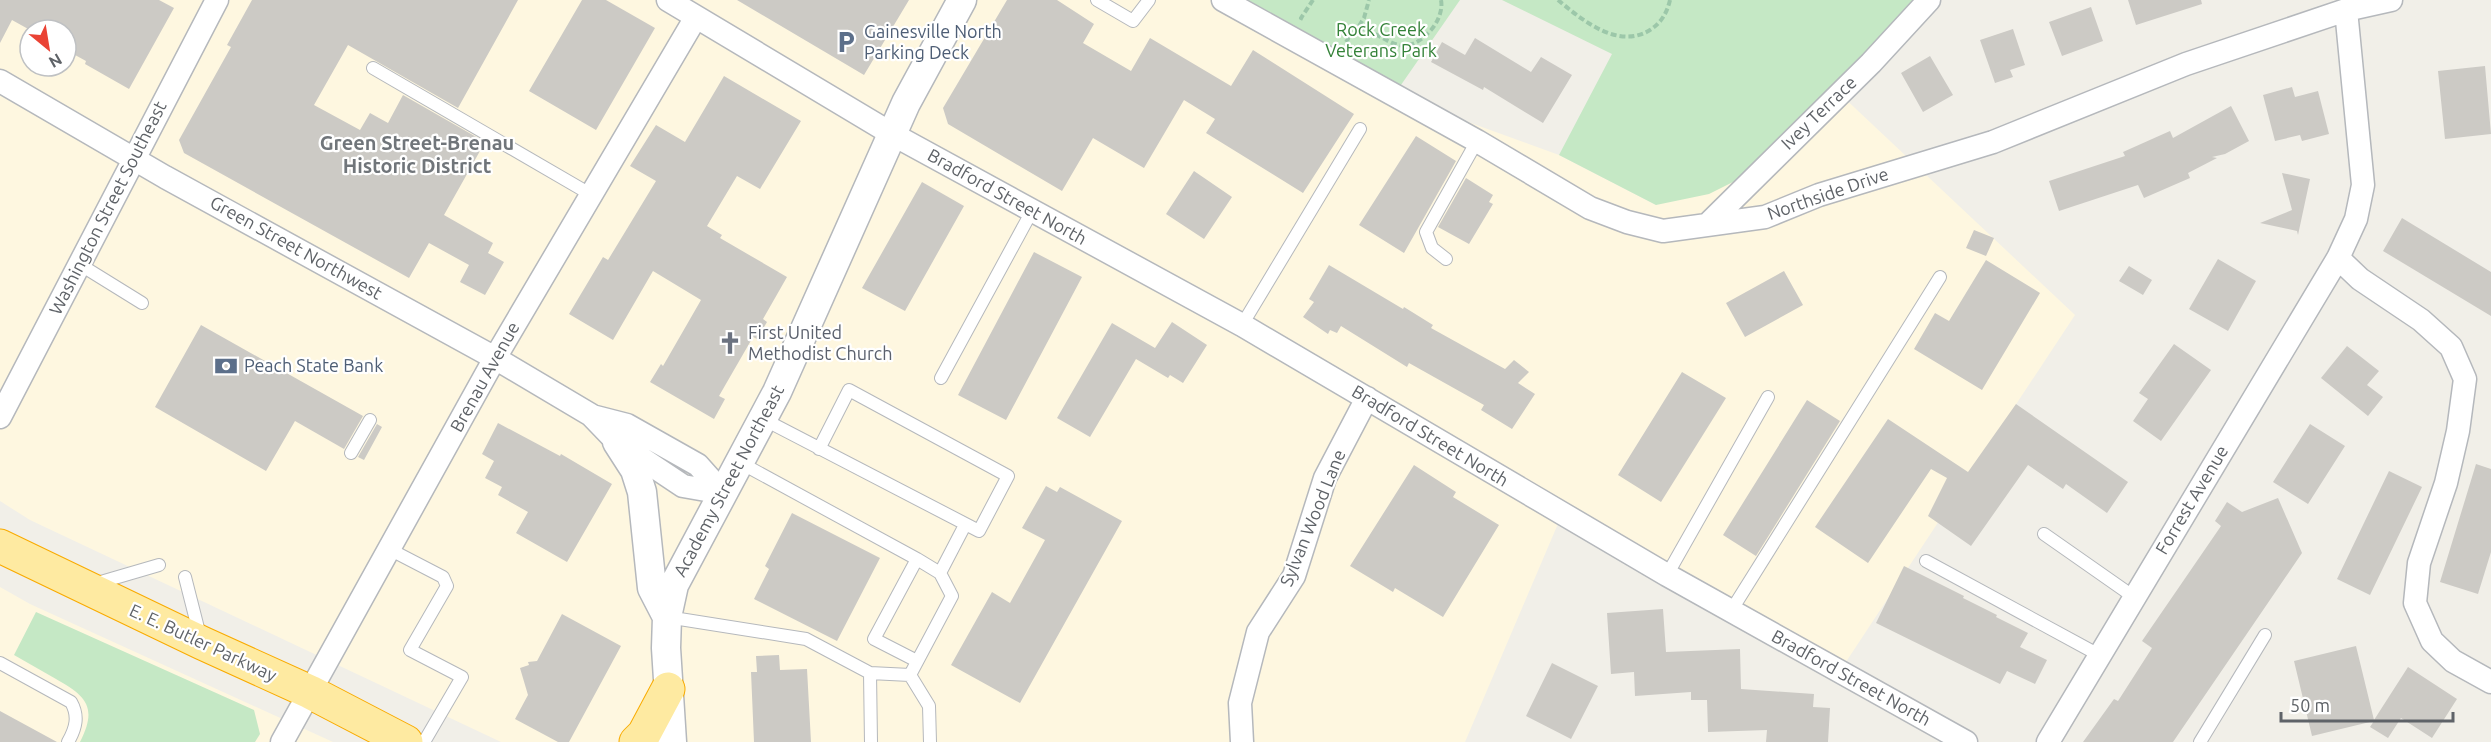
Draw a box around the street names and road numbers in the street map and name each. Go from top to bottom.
street label: Ivey Terrace [1777,72,1860,153]
street label: Washington Street Southeast [44,98,170,318]
street label: Bradford Street North [924,144,1091,248]
street label: Northside Drive [1764,163,1891,223]
street label: Green Street Northwest [207,191,386,303]
street label: Brenau Avenue [446,318,523,435]
street label: Academy Street Northeast [669,381,787,580]
street label: Bradford Street North [1349,381,1512,490]
street label: Forrest Avenue [2151,442,2231,557]
street label: Sylvan Wood Lane [1276,446,1349,589]
street label: E. E. Butler Parkway [127,599,280,685]
street label: Bradford Street North [1768,625,1935,729]

